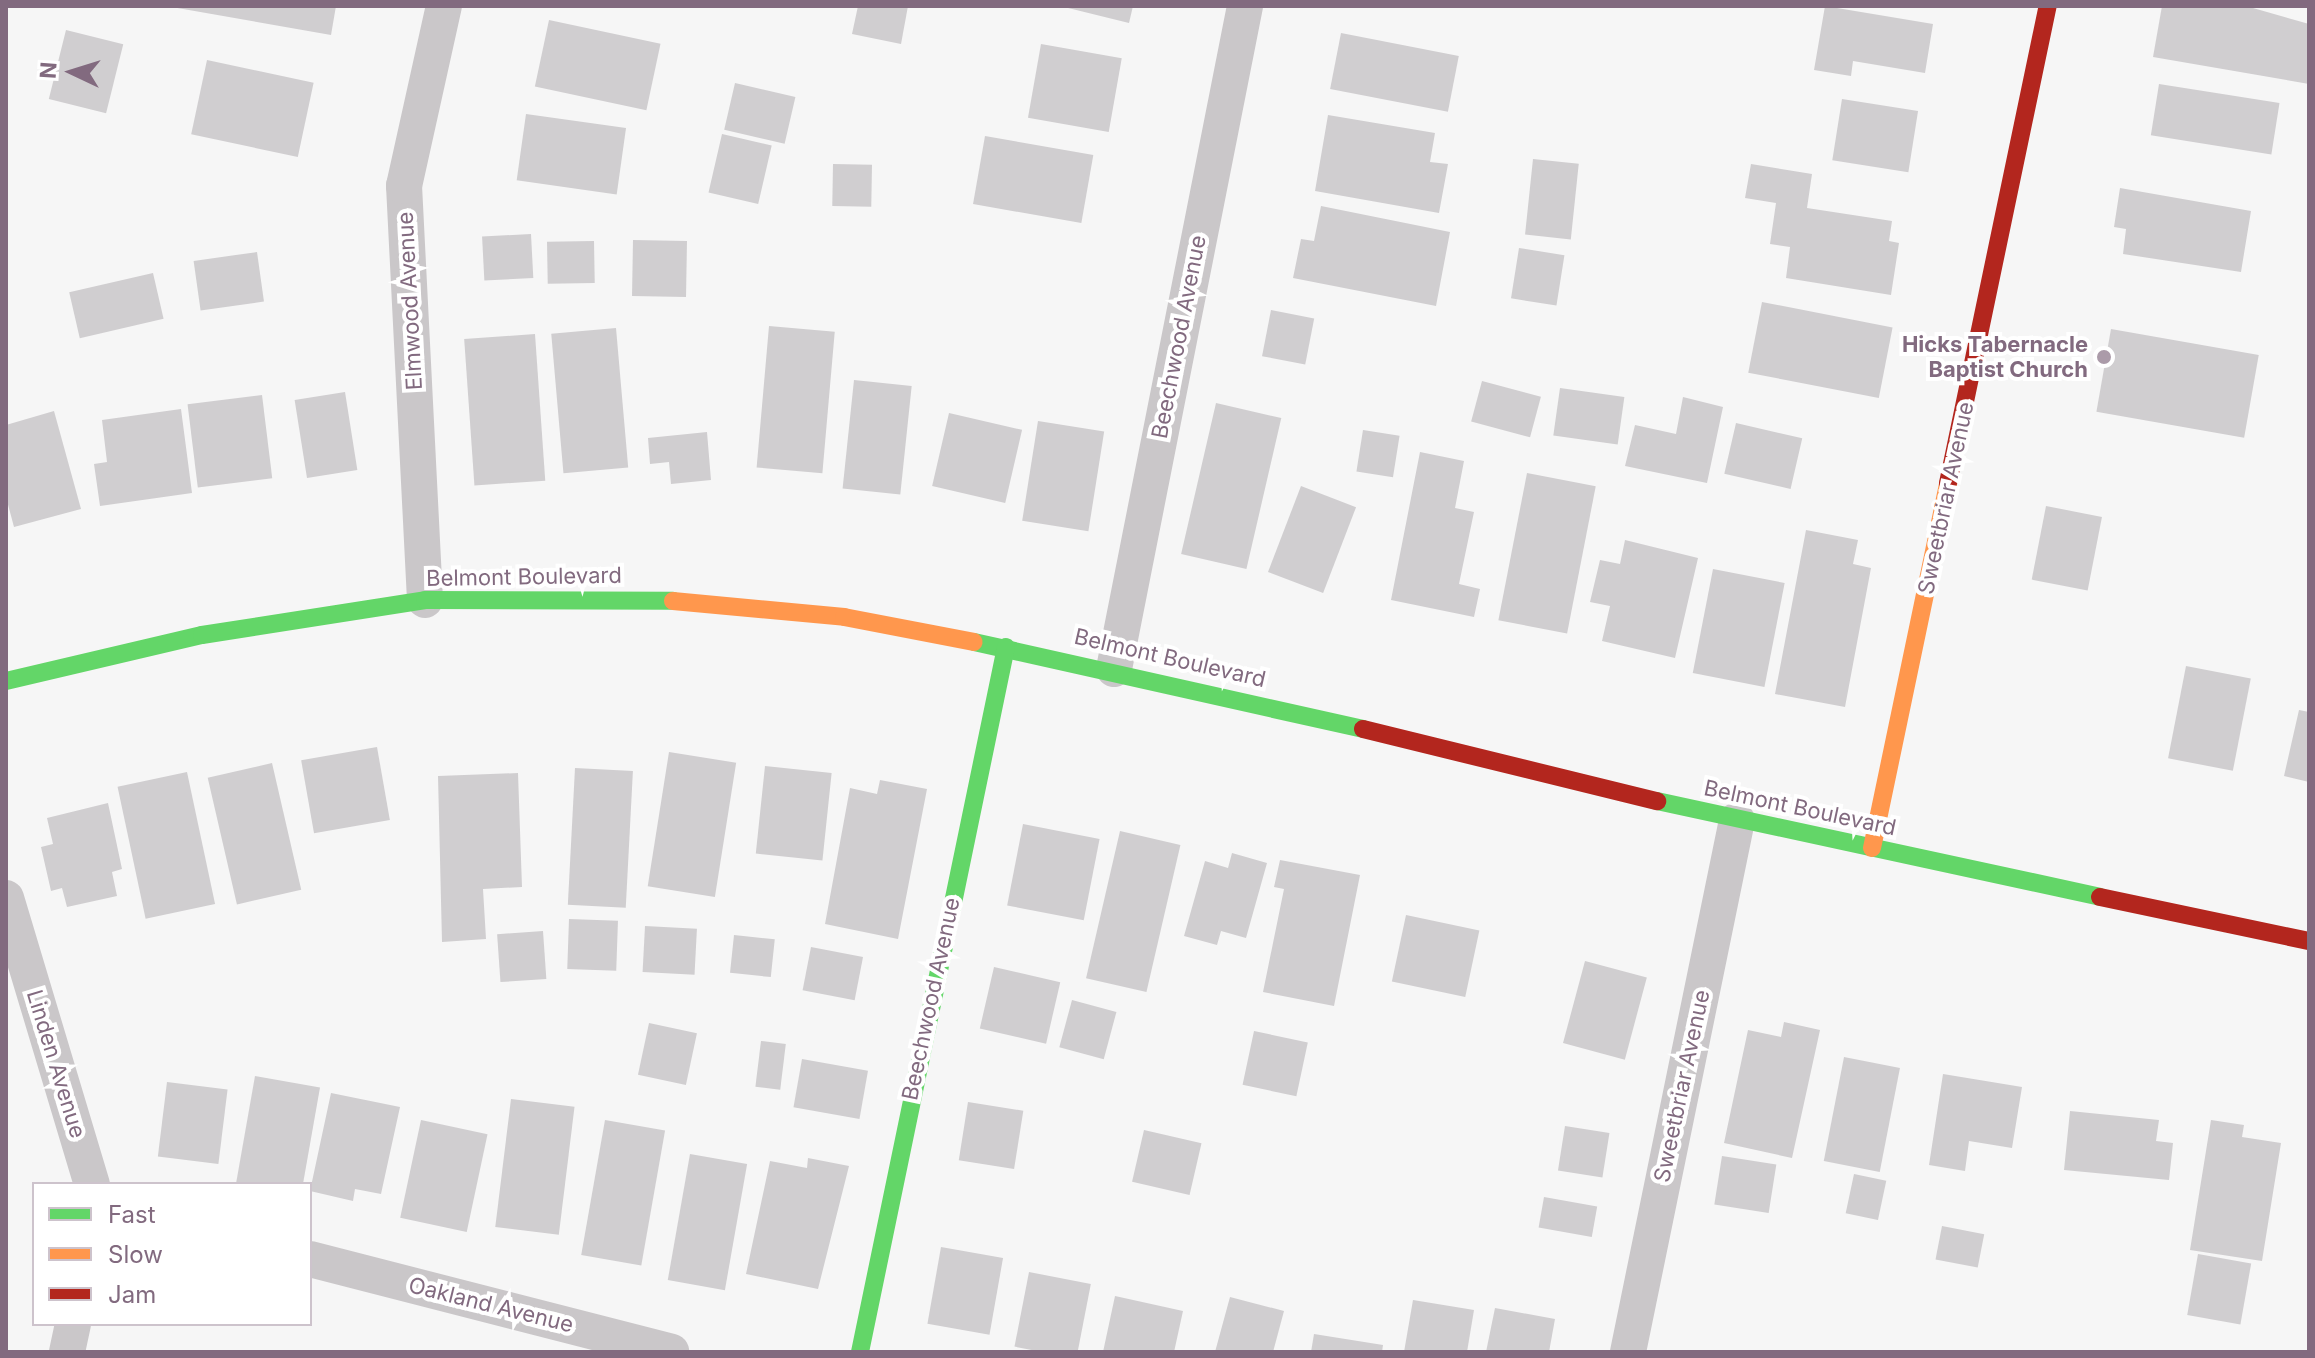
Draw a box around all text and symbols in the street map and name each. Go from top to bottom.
north arrow [32,32,112,112]
text: N [35,61,62,80]
street label: Elmwood Avenue [392,211,428,391]
street label: Beechwood Avenue [1146,233,1212,441]
place label: Hicks Tabernacle Baptist Church [1902,331,2088,382]
marker: Hicks Tabernacle Baptist Church [2095,348,2113,366]
street label: Sweetbriar Avenue [1913,399,1979,597]
street label: Belmont Boulevard [426,562,622,592]
street label: Belmont Boulevard [1072,623,1268,693]
street label: Belmont Boulevard [1702,775,1898,841]
street label: Beechwood Avenue [897,895,965,1103]
street label: Linden Avenue [21,987,91,1141]
street label: Sweetbriar Avenue [1649,987,1715,1185]
legend [32,1182,312,1326]
text: Fast [108,1200,156,1229]
text: Slow [108,1240,163,1269]
street label: Oakland Avenue [406,1272,576,1338]
text: Jam [108,1280,156,1309]

